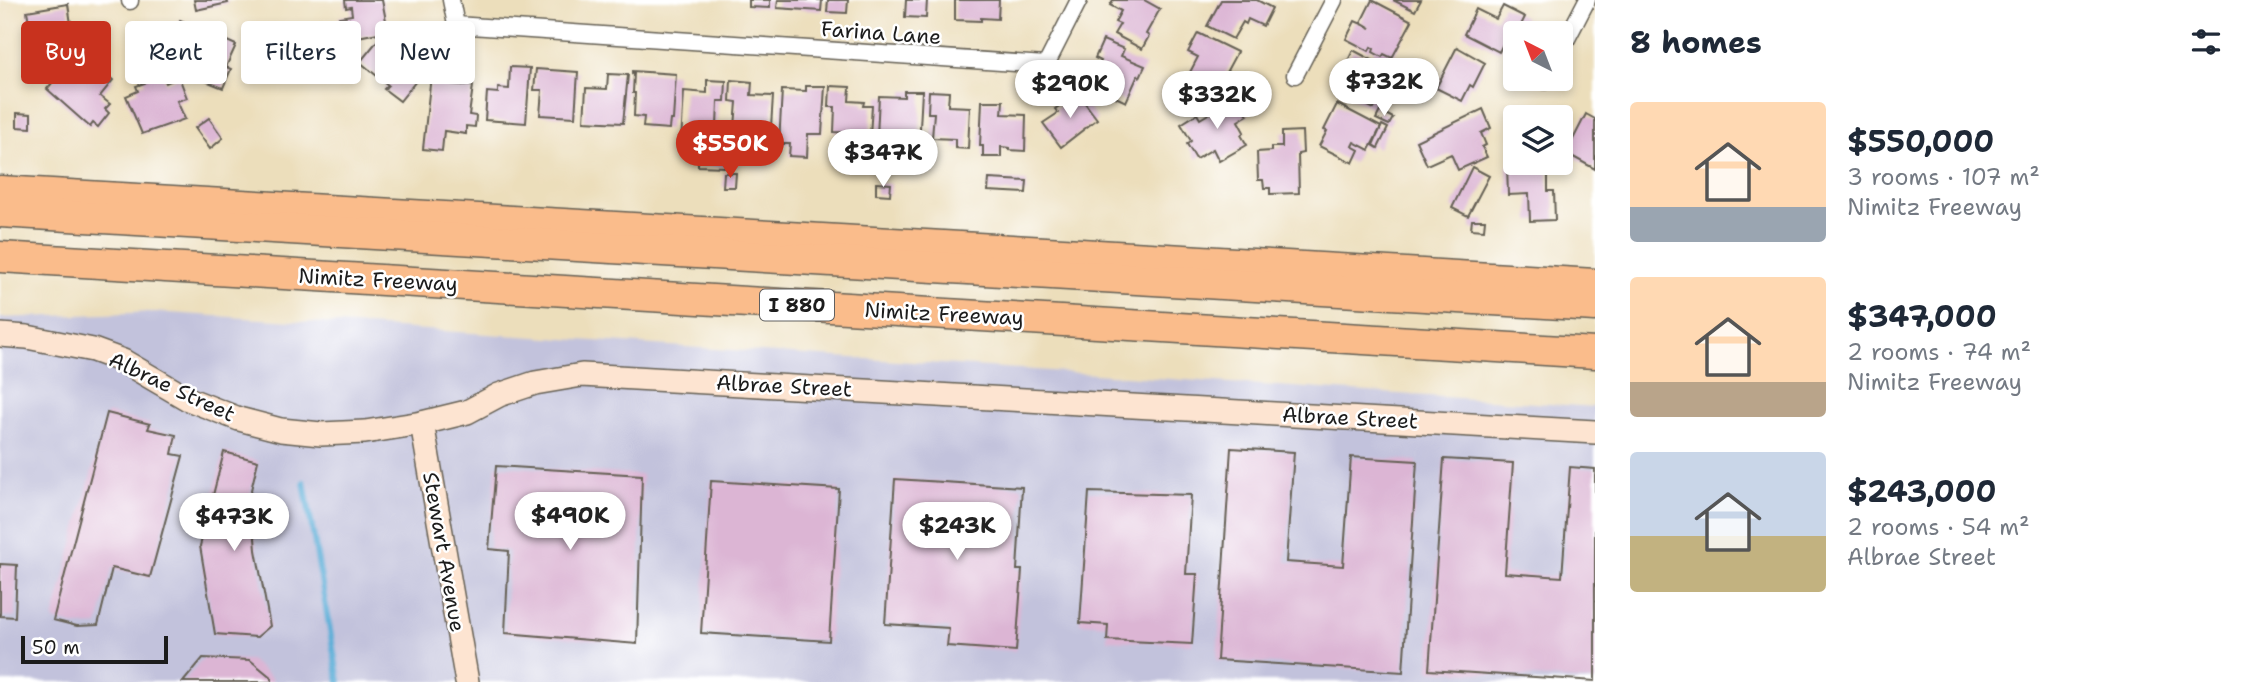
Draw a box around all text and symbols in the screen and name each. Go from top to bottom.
street label: Farina Lane [820,15,942,51]
chip: Buy [21,21,111,84]
chip: Rent [125,21,227,84]
chip: Filters [241,21,361,84]
chip: New [375,21,475,84]
north arrow [1503,21,1573,91]
map controls [1503,21,1573,175]
text: 8 homes [1630,22,1762,63]
icon: filters [2187,23,2225,61]
pin: $732K [1335,58,1433,118]
pin: $290K [1021,60,1119,120]
text: $732K [1345,66,1423,96]
text: $290K [1031,68,1109,98]
pin: $332K [1168,72,1266,131]
text: $332K [1178,79,1256,109]
button: layers [1503,105,1573,175]
pin: $550K [681,120,779,180]
text: $550,000 [1847,121,1994,162]
text: $550K [692,128,768,158]
pin: $347K [834,130,932,189]
icon: home [1686,130,1770,214]
text: $347K [844,137,922,167]
text: 3 rooms · 107 m² [1847,162,2040,192]
text: Nimitz Freeway [1847,192,2022,222]
street label: Nimitz Freeway [298,262,458,298]
road number: I 880 [760,290,834,320]
street label: Nimitz Freeway [864,296,1024,332]
text: $347,000 [1847,296,1997,337]
icon: home [1686,305,1770,389]
text: 2 rooms · 74 m² [1847,337,2031,367]
street label: Albrae Street [104,346,240,428]
text: Nimitz Freeway [1847,367,2022,397]
street label: Albrae Street [715,368,853,404]
street label: Albrae Street [1281,400,1419,436]
street label: Stewart Avenue [416,470,472,634]
text: $243,000 [1847,471,1997,512]
icon: home [1686,480,1770,564]
pin: $490K [521,492,619,552]
pin: $473K [185,494,283,553]
text: $490K [531,500,609,530]
text: $473K [195,501,273,531]
pin: $243K [908,503,1006,562]
text: $243K [918,510,996,540]
text: 2 rooms · 54 m² [1847,512,2030,542]
text: Albrae Street [1847,542,1996,572]
scale bar [21,633,168,665]
text: 50 m [32,635,80,660]

